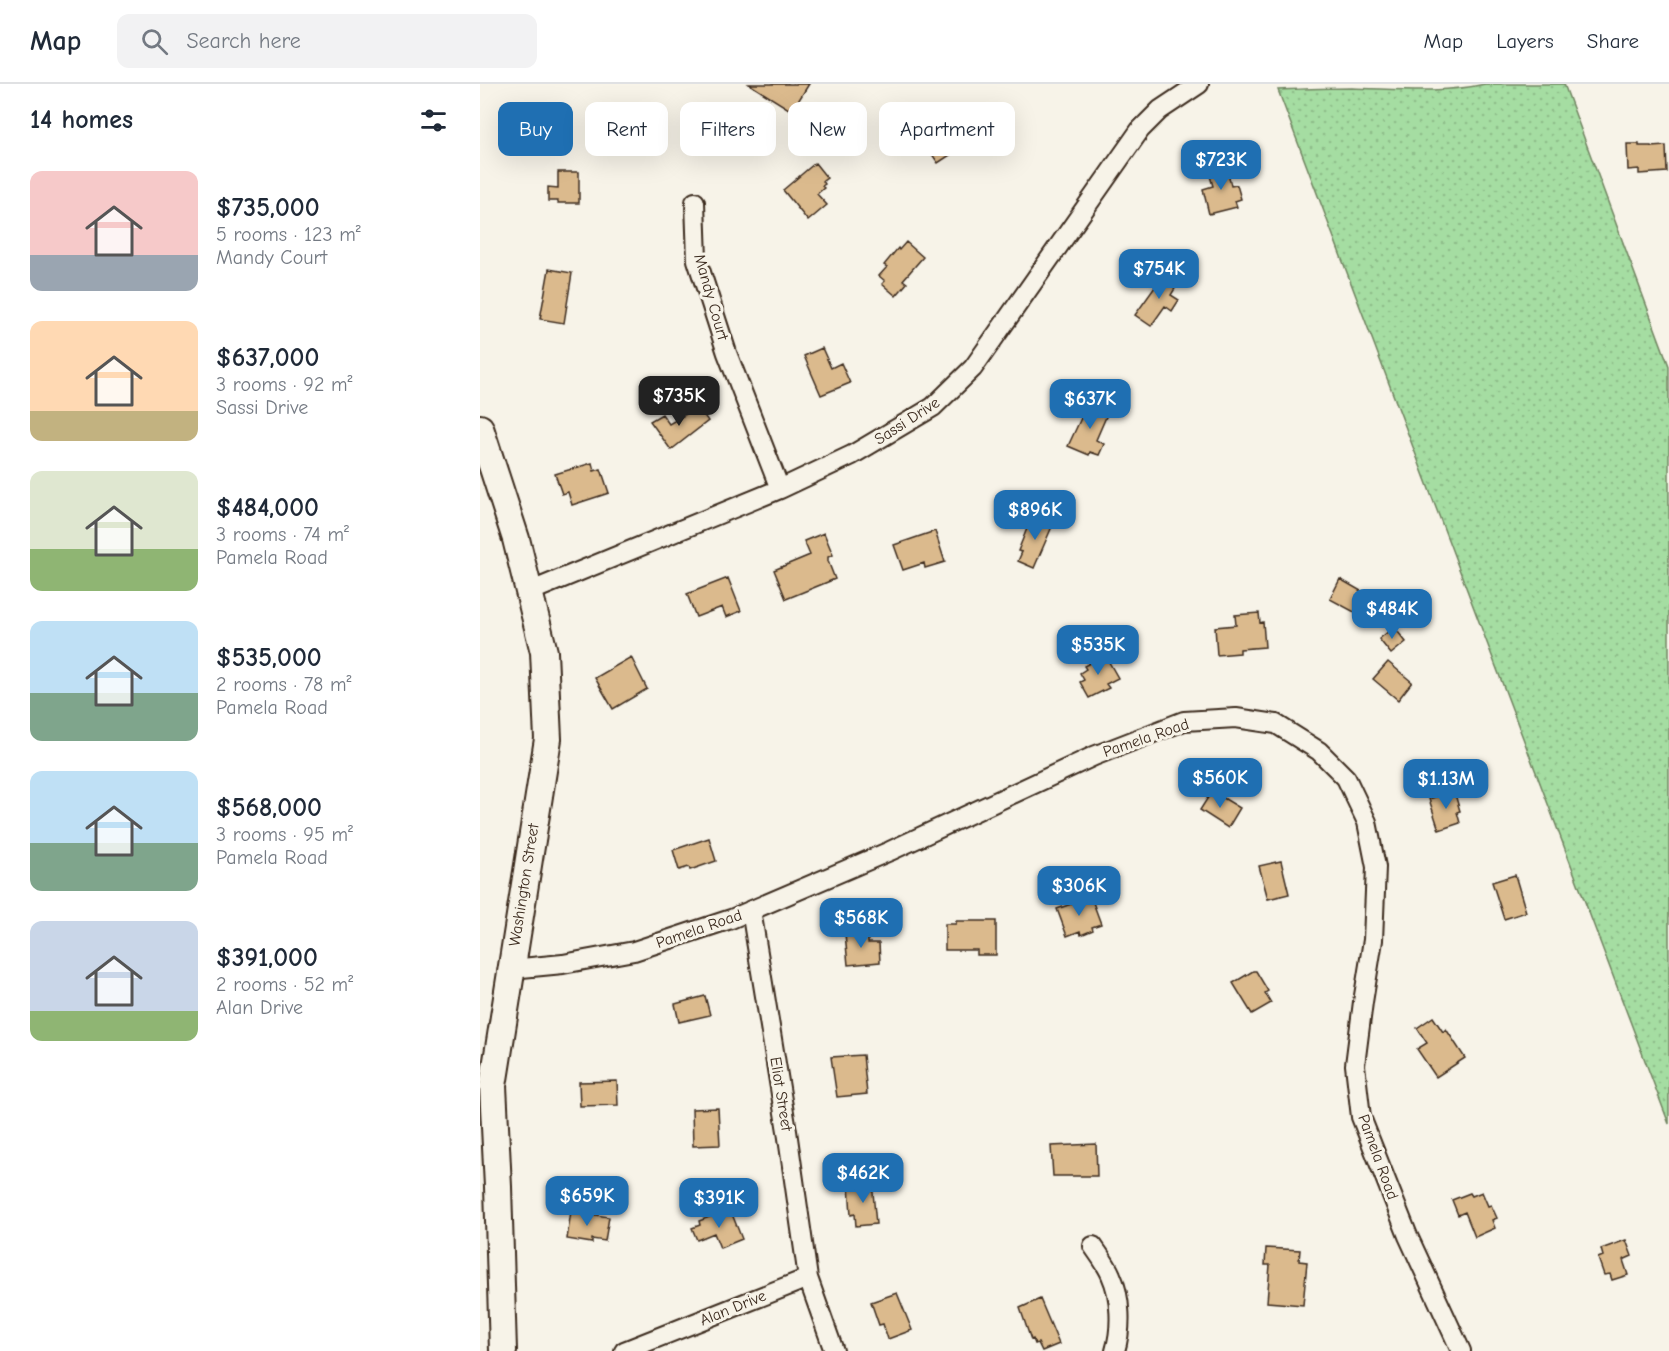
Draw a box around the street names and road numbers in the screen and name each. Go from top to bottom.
street label: Mandy Court [690,252,732,343]
street label: Sassi Drive [871,393,943,449]
street label: Pamela Road [1101,715,1191,761]
street label: Washington Street [505,822,543,948]
street label: Pamela Road [654,906,744,952]
street label: Eliot Street [766,1056,796,1133]
street label: Pamela Road [1354,1112,1402,1202]
street label: Alan Drive [697,1287,769,1329]

